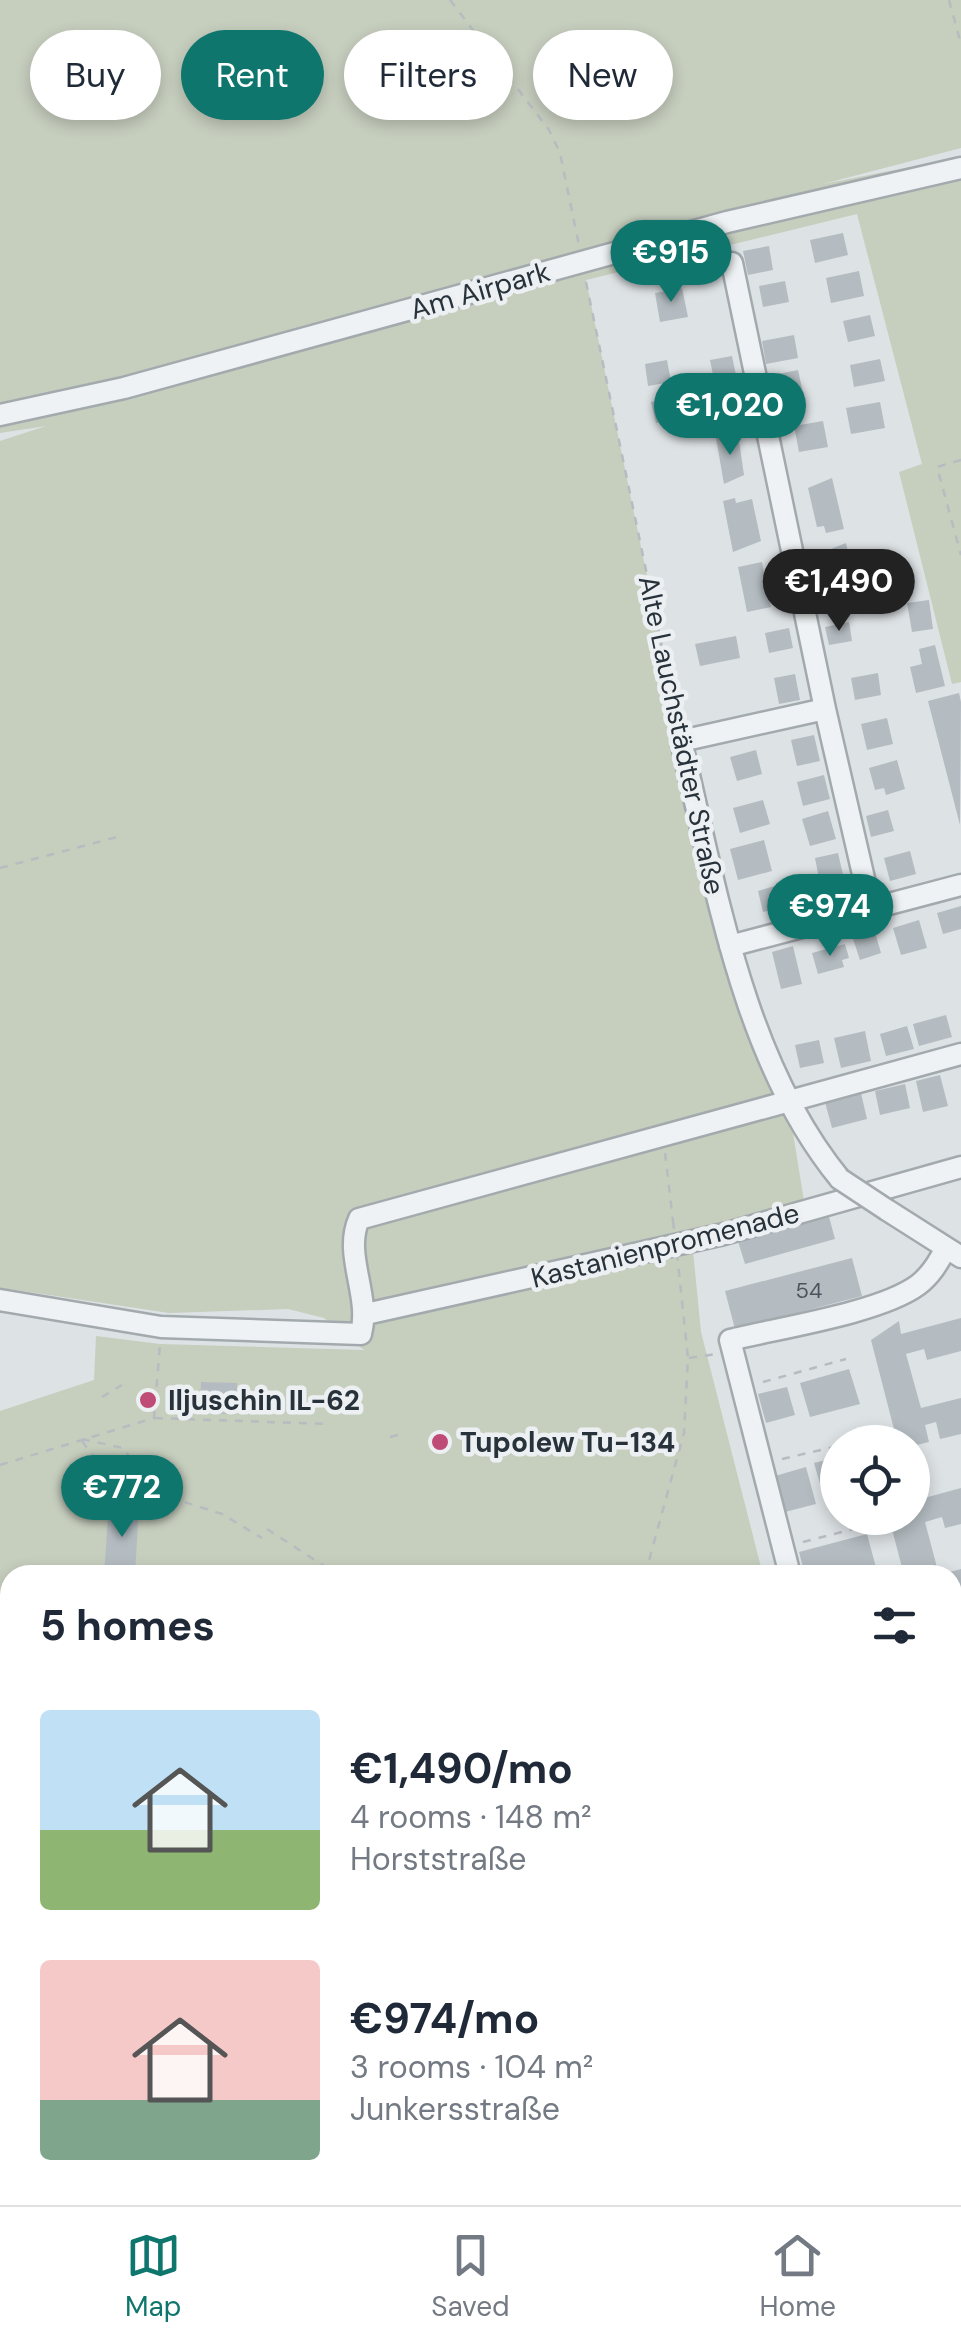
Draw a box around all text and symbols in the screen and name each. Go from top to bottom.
chip: Buy [30,30,161,120]
chip: Rent [181,30,324,120]
chip: Filters [344,30,513,120]
chip: New [533,30,673,120]
pin: €915 [612,220,730,305]
text: €915 [633,231,709,273]
street label: Am Airpark [406,253,554,328]
pin: €1,020 [649,373,811,458]
text: €1,020 [676,384,784,426]
pin: €1,490 [758,549,920,634]
text: €1,490 [785,560,893,602]
street label: Alte Lauchstädter Straße [630,572,733,898]
pin: €974 [771,874,889,959]
text: €974 [789,885,871,927]
street label: Kastanienpromenade [527,1194,803,1297]
house number: 54 [796,1276,822,1305]
place label: Iljuschin IL-62 [168,1382,360,1419]
marker: Iljuschin IL-62 [137,1389,159,1411]
place label: Tupolew Tu-134 [460,1424,675,1461]
map controls [820,1425,930,1535]
button: locate [820,1425,930,1535]
marker: Tupolew Tu-134 [429,1431,451,1453]
pin: €772 [63,1455,181,1540]
text: €772 [83,1466,161,1508]
text: 5 homes [40,1598,215,1653]
icon: filters [867,1598,922,1653]
text: €1,490/mo [350,1741,573,1796]
icon: home [120,1750,240,1870]
text: 4 rooms · 148 m² [350,1796,592,1838]
text: Horststraße [350,1838,527,1880]
text: €974/mo [350,1991,539,2046]
icon: home [120,2000,240,2120]
text: 3 rooms · 104 m² [350,2046,593,2088]
text: Junkersstraße [350,2088,560,2130]
tab: Map [125,2228,181,2325]
tab: Saved [431,2228,510,2325]
tab: Home [760,2228,836,2325]

